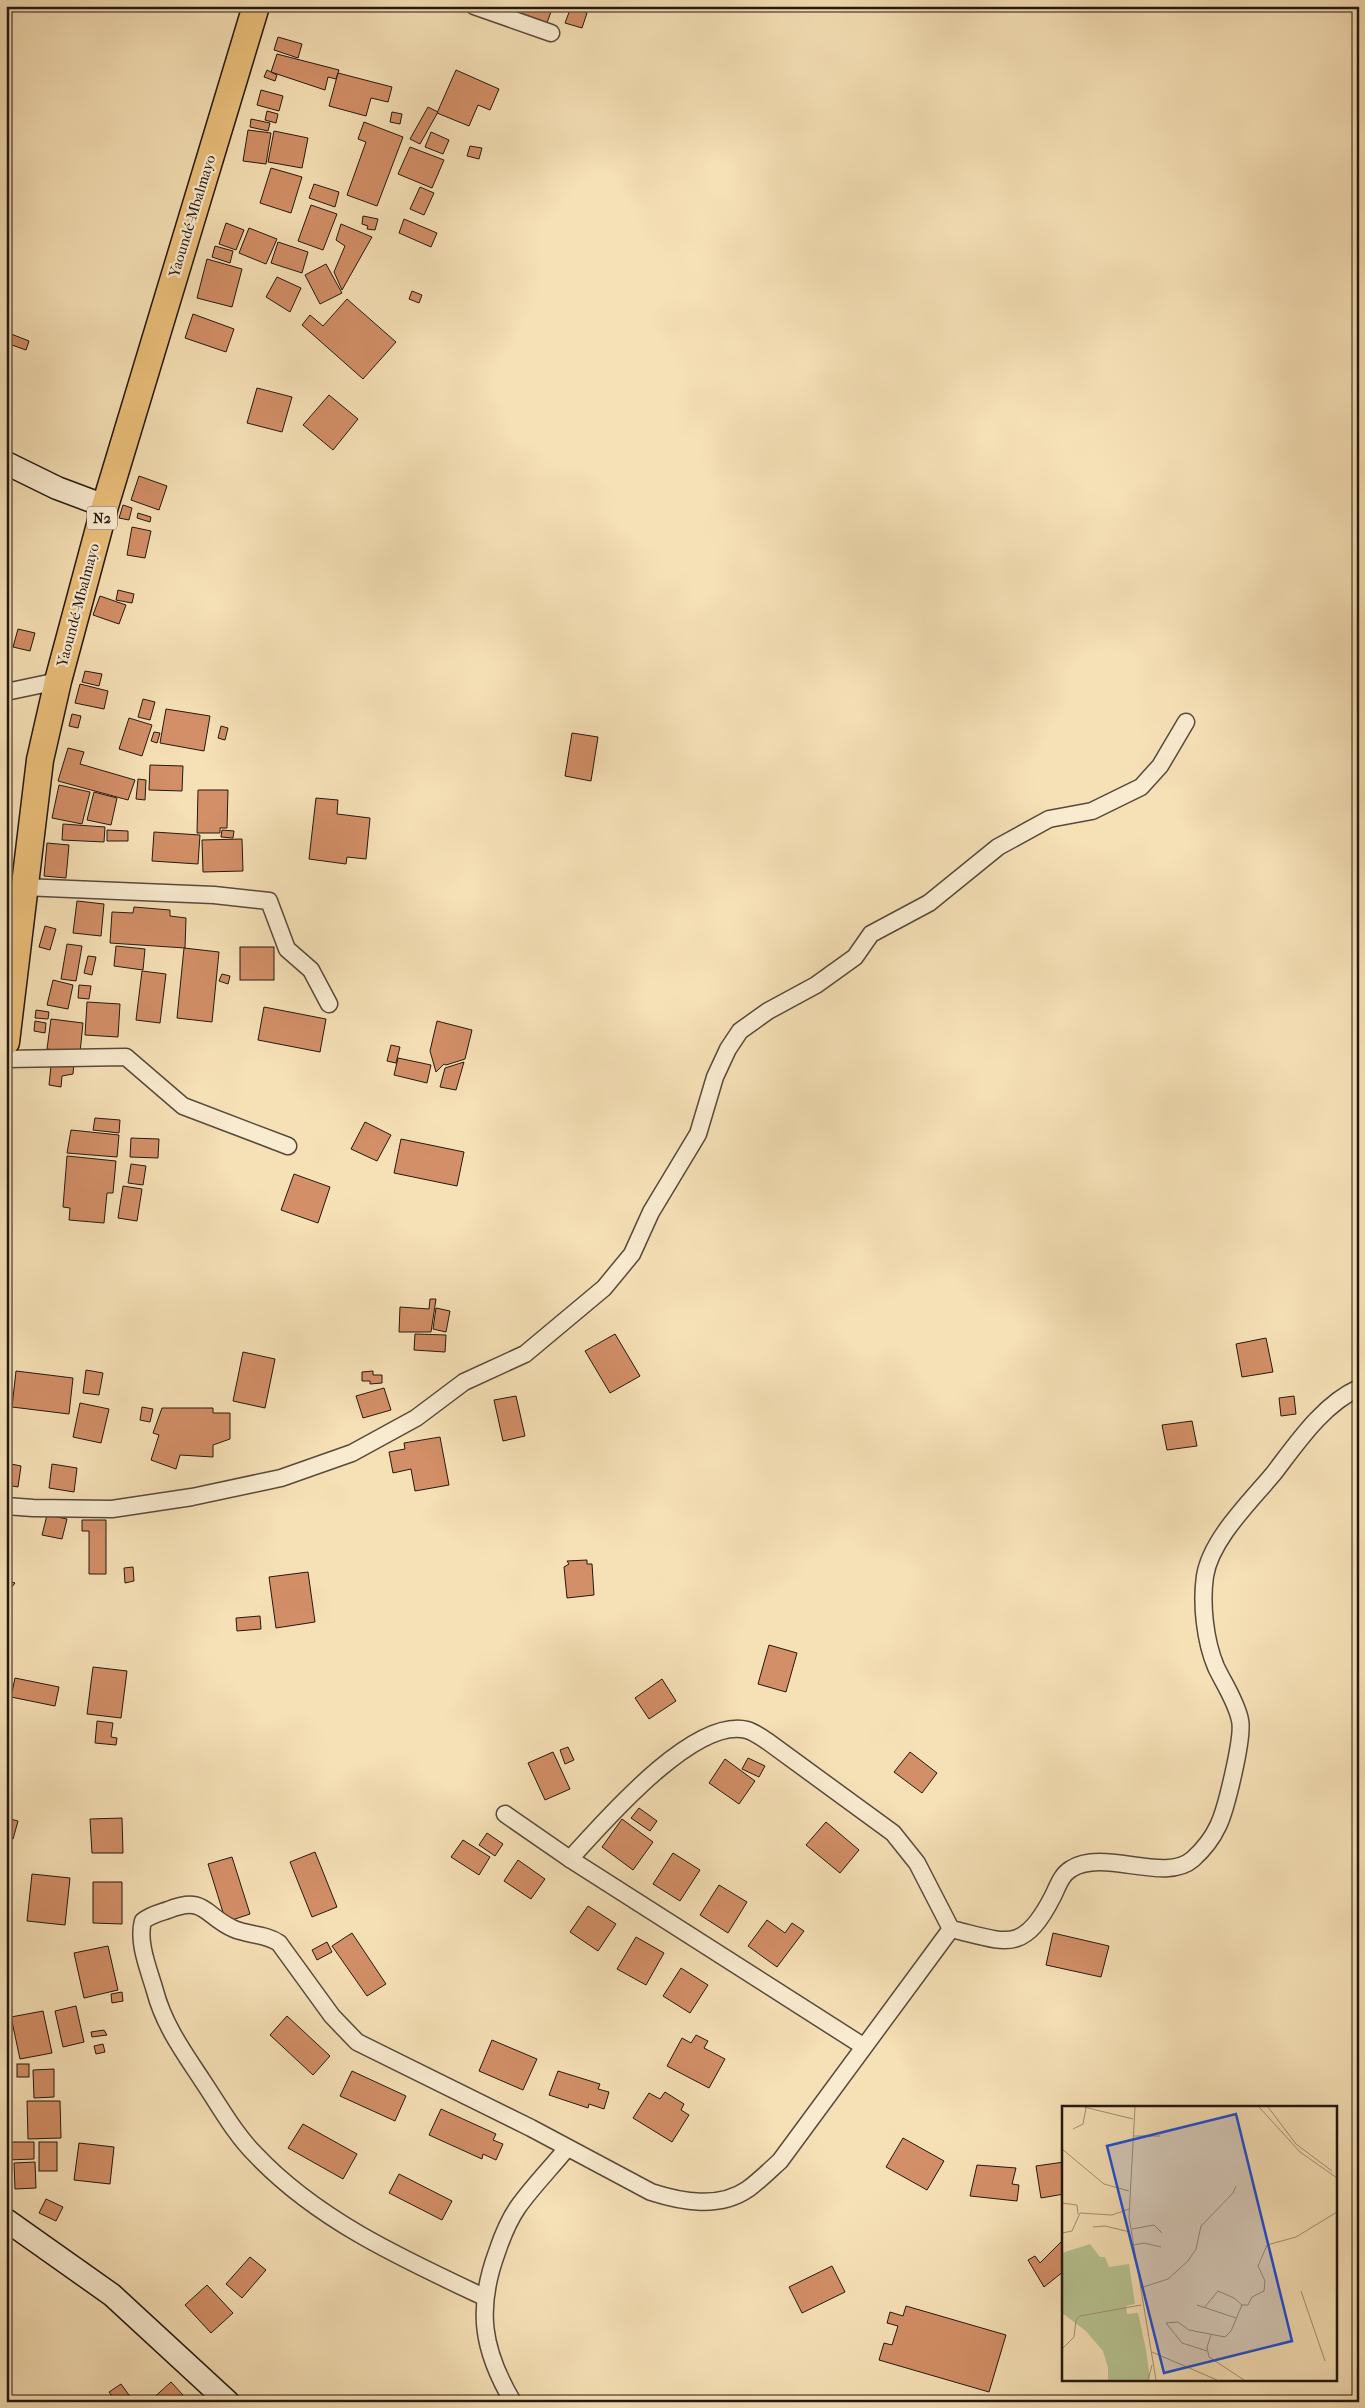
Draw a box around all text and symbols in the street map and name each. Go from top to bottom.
street label: Yaoundé-Mbalmayo [165,152,219,280]
road number: N2 [87,506,117,530]
street label: Yaoundé-Mbalmayo [53,541,103,670]
inset map [1062,2106,1338,2380]

